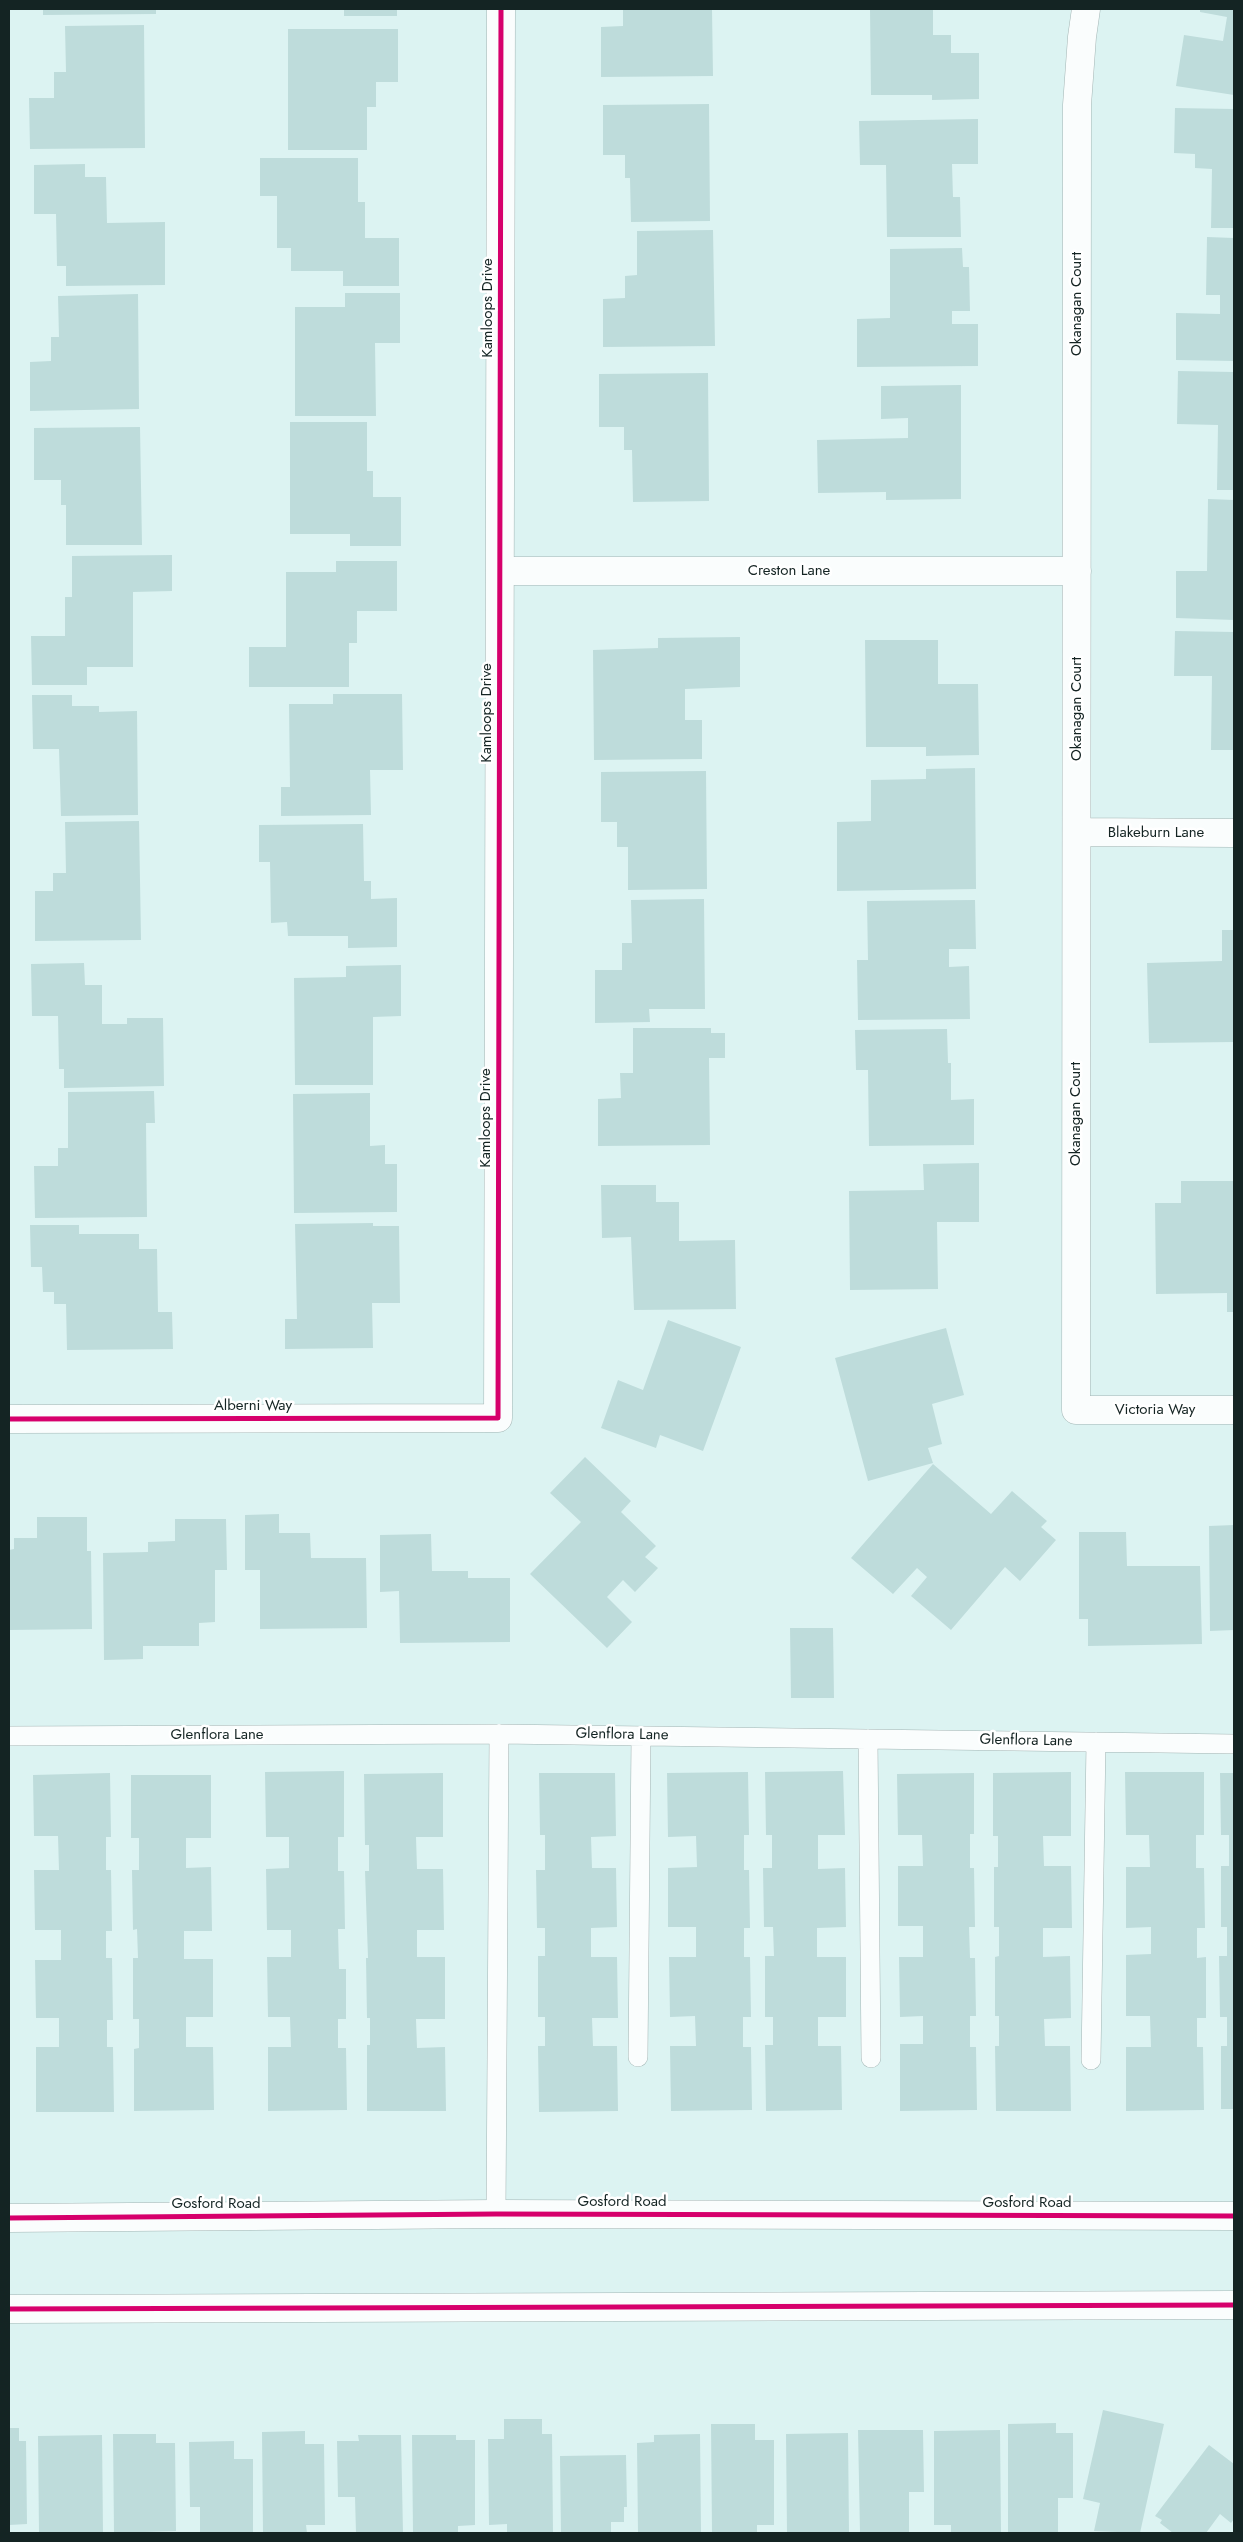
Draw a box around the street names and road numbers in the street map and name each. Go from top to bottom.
street label: Okanagan Court [1068,252,1086,356]
street label: Kamloops Drive [479,258,497,358]
street label: Creston Lane [748,562,830,580]
street label: Okanagan Court [1068,657,1086,761]
street label: Kamloops Drive [478,663,496,763]
street label: Blakeburn Lane [1108,824,1204,842]
street label: Okanagan Court [1067,1062,1085,1166]
street label: Kamloops Drive [477,1068,495,1168]
street label: Alberni Way [214,1397,292,1415]
street label: Victoria Way [1115,1401,1195,1419]
street label: Glenflora Lane [575,1725,669,1745]
street label: Glenflora Lane [170,1726,264,1744]
street label: Glenflora Lane [979,1731,1073,1751]
street label: Gosford Road [578,2193,666,2211]
street label: Gosford Road [983,2194,1071,2212]
street label: Gosford Road [172,2195,260,2213]

